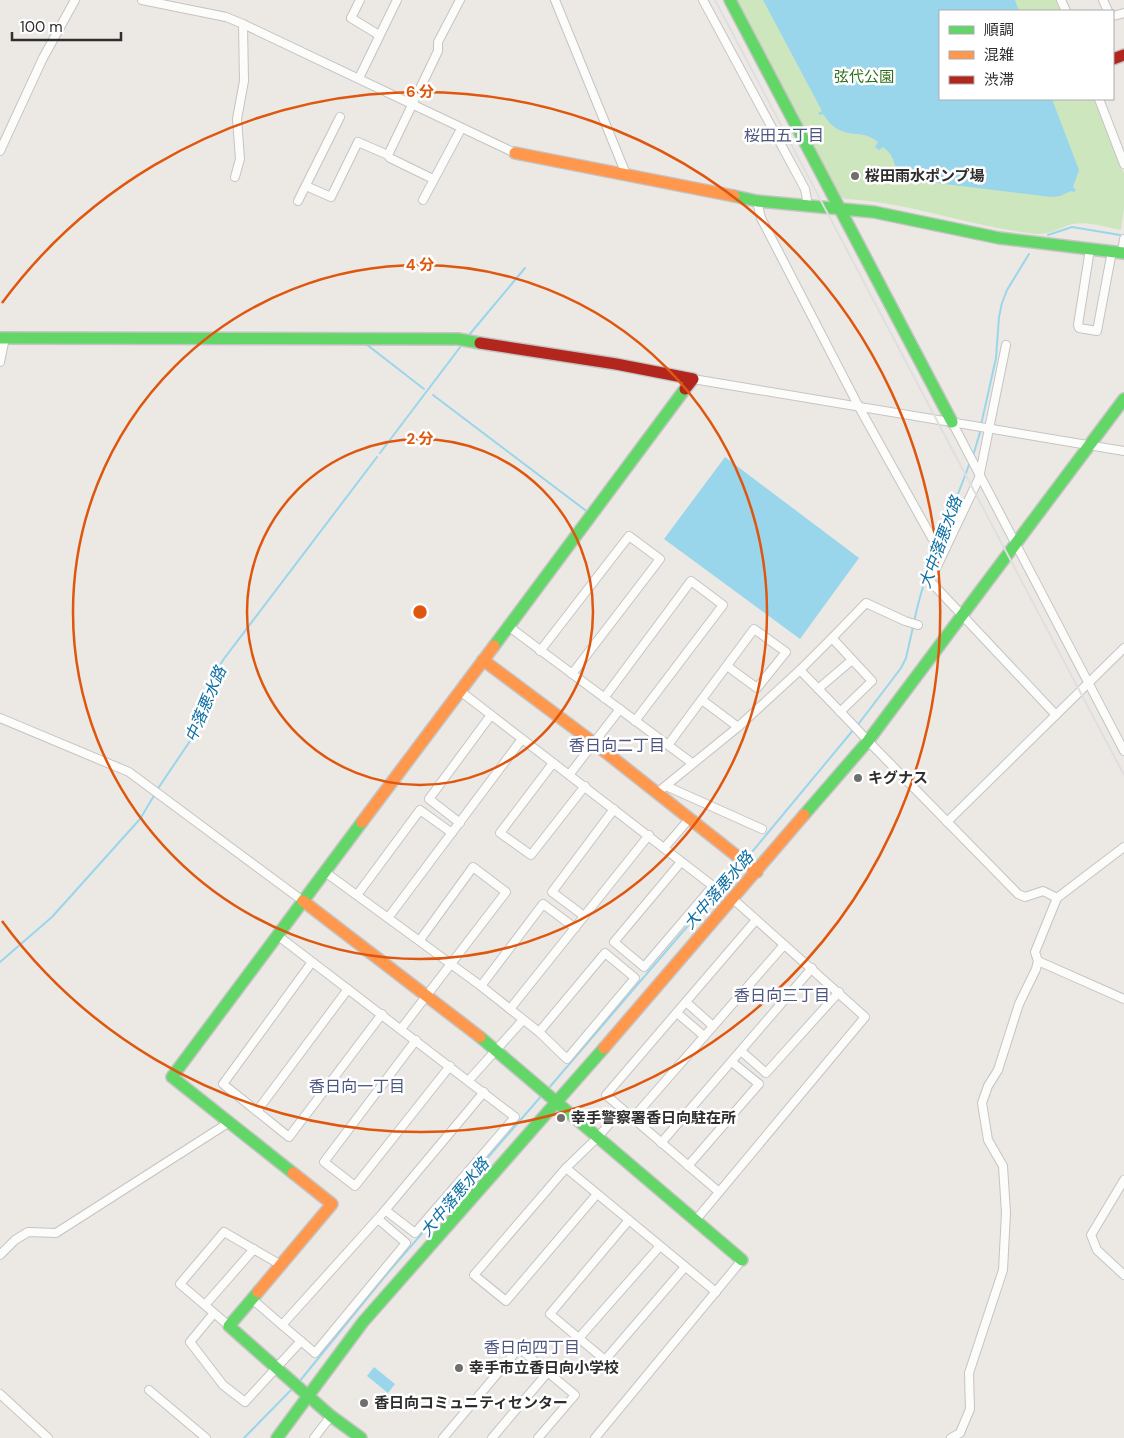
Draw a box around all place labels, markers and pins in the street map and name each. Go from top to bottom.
place label: 桜田雨水ポンプ場 [865,166,985,186]
marker: 桜田雨水ポンプ場 [849,170,861,182]
centre of rings [411,603,429,621]
place label: キグナス [868,768,928,788]
marker: キグナス [852,772,864,784]
place label: 幸手警察署香日向駐在所 [571,1108,736,1128]
marker: 幸手警察署香日向駐在所 [555,1112,567,1124]
place label: 幸手市立香日向小学校 [469,1358,619,1378]
marker: 幸手市立香日向小学校 [453,1362,465,1374]
place label: 香日向コミュニティセンター [374,1393,568,1413]
marker: 香日向コミュニティセンター [358,1397,370,1409]

